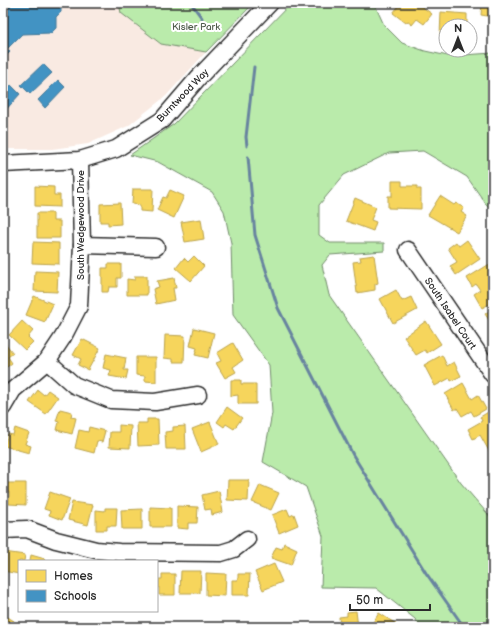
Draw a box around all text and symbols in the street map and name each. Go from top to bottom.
north arrow [438,18,478,58]
park label: Kisler Park [172,21,220,33]
text: N [454,22,462,35]
street label: Burntwood Way [154,66,212,125]
street label: South Wedgewood Drive [75,170,87,280]
street label: South Isabel Court [422,275,479,352]
legend [18,560,158,612]
text: Homes [54,569,93,584]
scale bar [350,586,430,612]
text: Schools [54,589,97,604]
text: 50 m [356,593,383,608]

